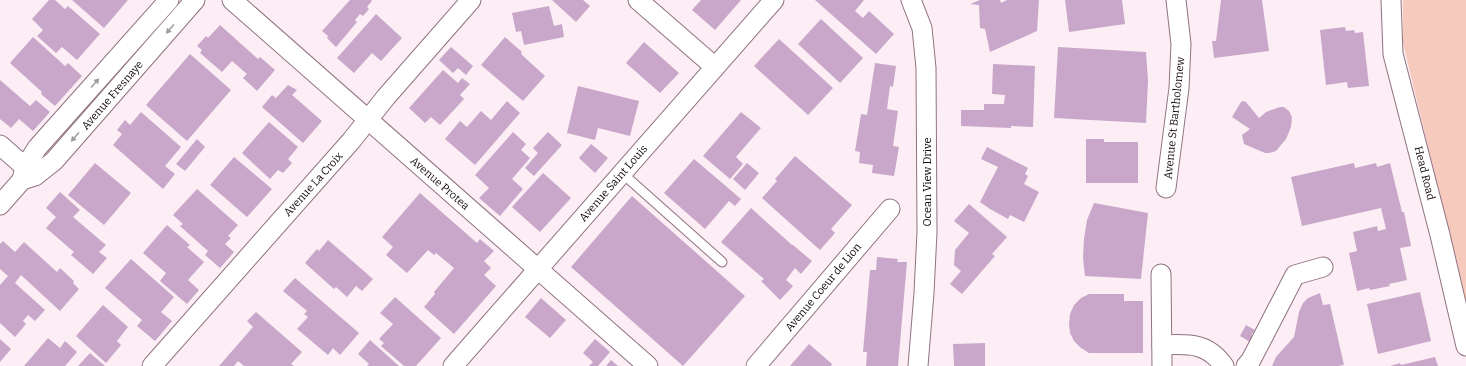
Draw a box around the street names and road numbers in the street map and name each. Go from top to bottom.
street label: Avenue St Bartholomew [1162,56,1187,180]
street label: Avenue Fresnaye [79,58,146,132]
street label: Ocean View Drive [921,137,934,227]
street label: Avenue Saint Louis [577,142,650,224]
street label: Head Road [1412,145,1438,202]
street label: Avenue La Croix [281,150,346,219]
street label: Avenue Protea [407,154,472,213]
street label: Avenue Coeur de Lion [783,241,864,334]

